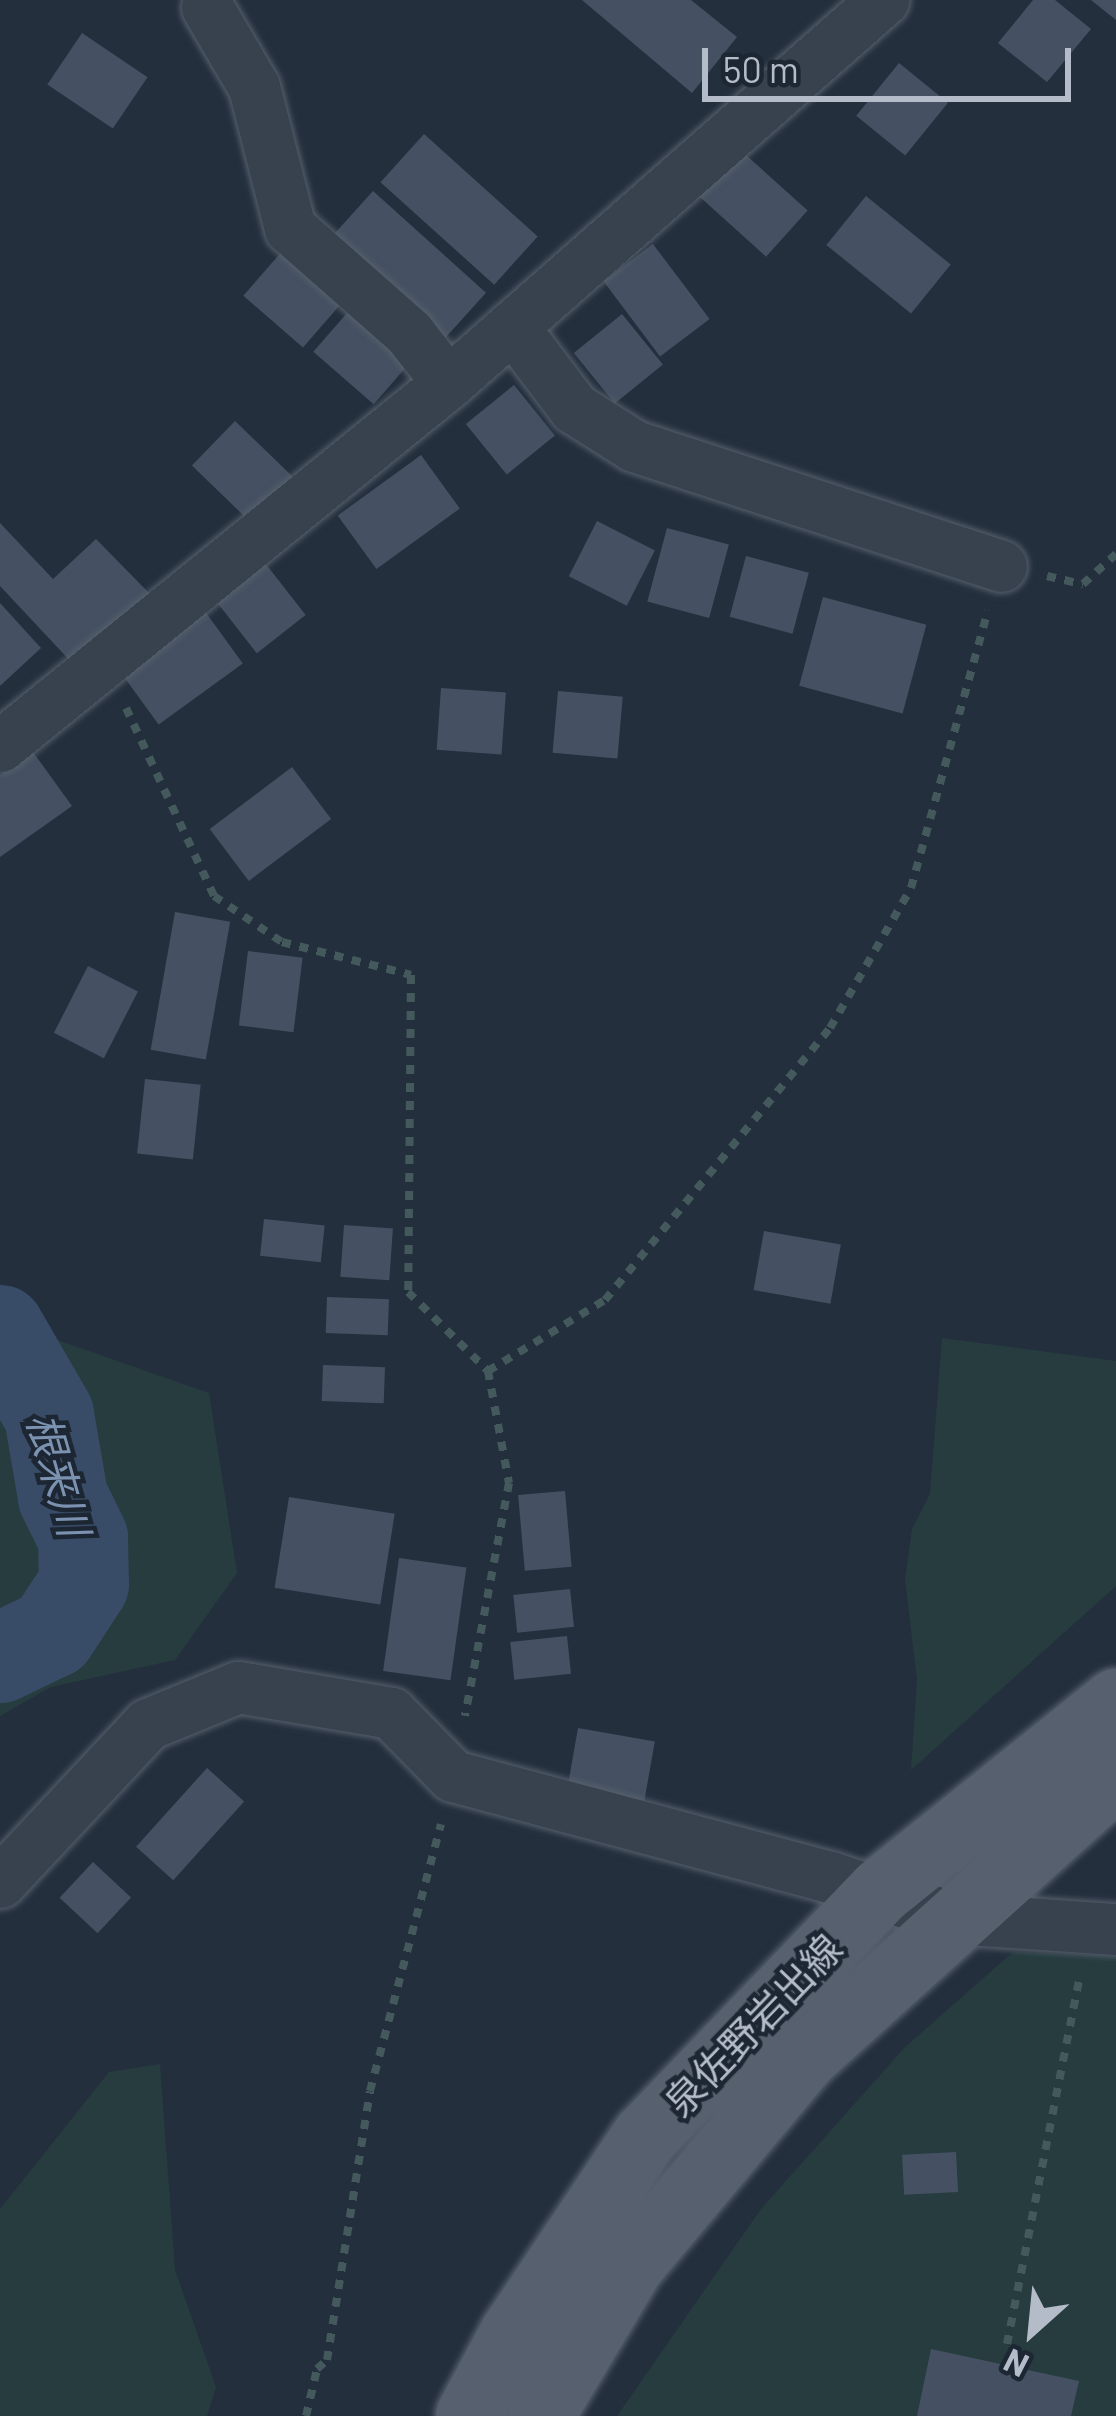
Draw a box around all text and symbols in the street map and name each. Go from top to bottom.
scale bar [708,24,1077,98]
text: 50 m [723,47,799,90]
water label: 根来川 [18,1406,102,1542]
street label: 泉佐野岩出線 [655,1925,851,2125]
north arrow [972,2272,1092,2392]
text: N [997,2341,1035,2387]

